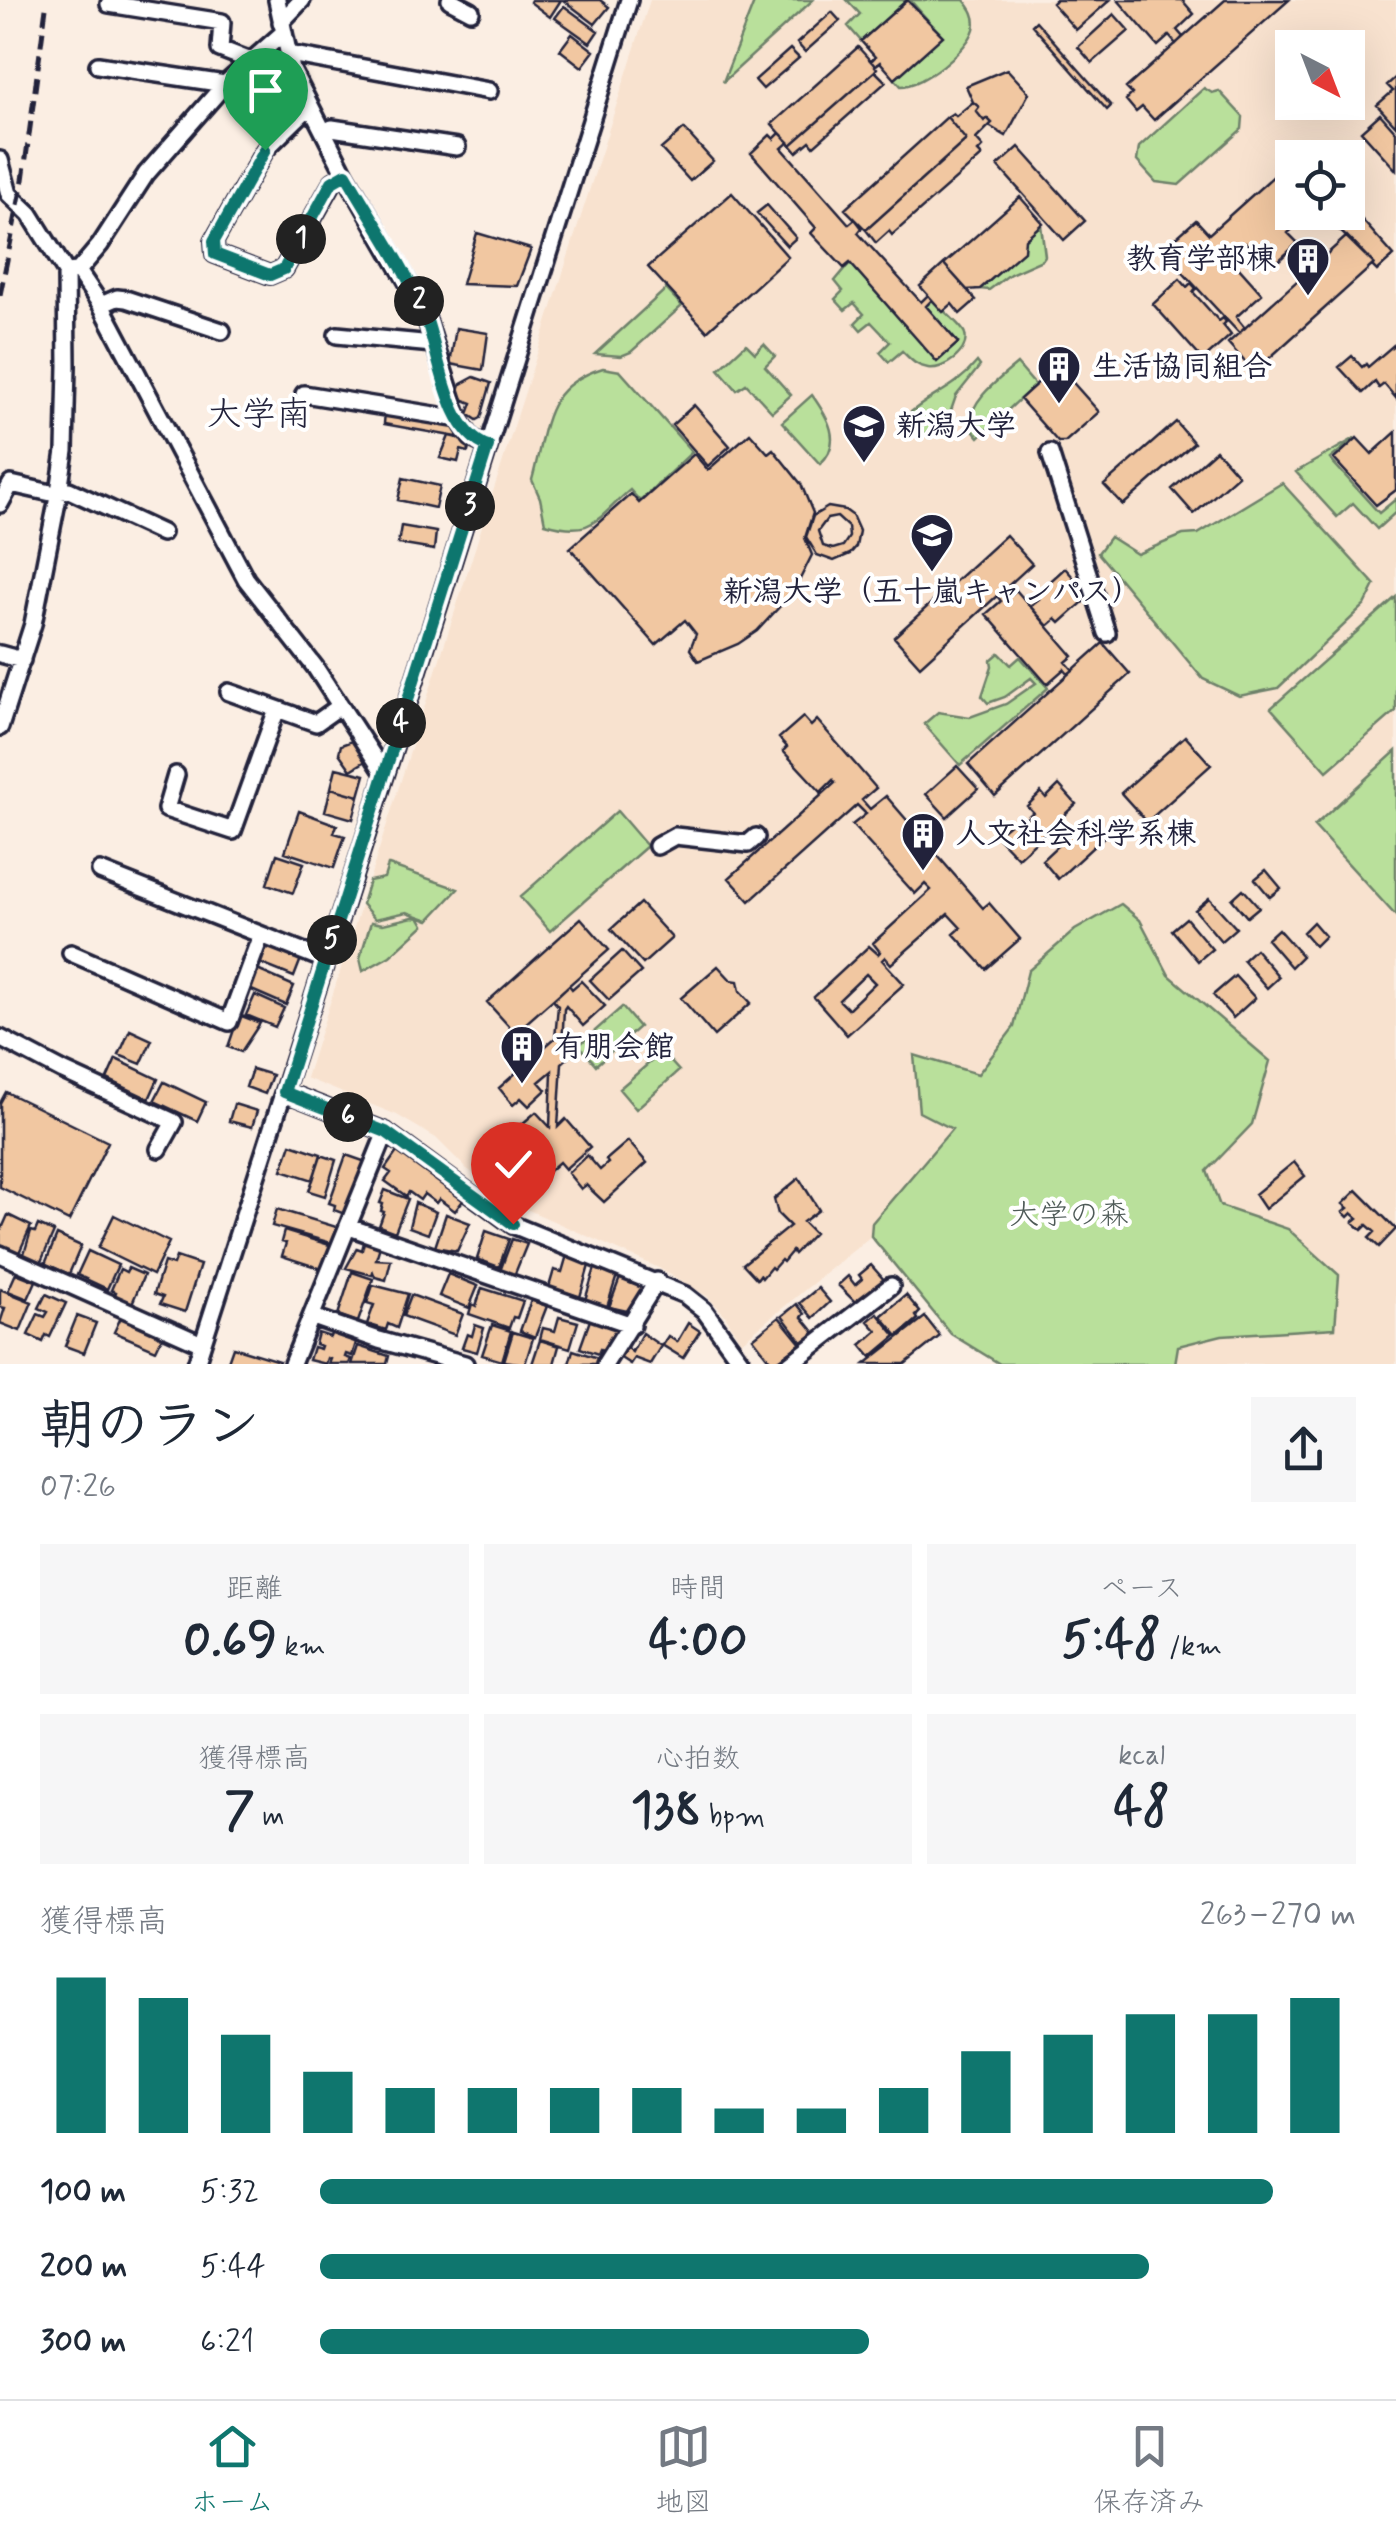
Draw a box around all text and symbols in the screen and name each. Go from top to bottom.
north arrow [1275,30,1365,120]
map controls [1275,30,1365,230]
pin [223,48,308,151]
icon: arrive [238,63,293,118]
button: locate [1275,140,1365,230]
pin: 1 [276,214,326,264]
text: 1 [295,220,307,257]
building icon: 教育学部棟 [1285,236,1331,297]
place label: 教育学部棟 [1126,240,1276,279]
pin: 2 [394,276,444,326]
text: 2 [412,282,426,319]
building icon: 生活協同組合 [1036,344,1082,405]
place label: 生活協同組合 [1092,348,1272,387]
district label: 大学南 [206,392,312,438]
school or university icon: 新潟大学 [841,403,887,464]
place label: 新潟大学 [896,407,1016,446]
pin: 3 [445,481,495,531]
text: 3 [464,487,476,524]
school or university icon: 新潟大学（五十嵐キャンパス） [909,512,955,573]
place label: 新潟大学（五十嵐キャンパス） [723,573,1141,612]
pin: 4 [376,698,426,748]
text: 4 [393,704,409,741]
building icon: 人文社会科学系棟 [900,811,946,872]
place label: 人文社会科学系棟 [956,815,1196,854]
pin: 5 [307,915,357,965]
text: 5 [324,921,340,958]
building icon: 有朋会館 [499,1024,545,1085]
place label: 有朋会館 [554,1028,674,1067]
pin: 6 [323,1092,373,1142]
text: 6 [341,1098,355,1135]
pin [471,1122,556,1225]
icon: check [486,1137,541,1192]
park label: 大学の森 [1009,1196,1129,1235]
text: 朝のラン [40,1392,260,1464]
button: share [1251,1397,1356,1502]
text: 07:26 [40,1466,116,1508]
text: 距離 [226,1571,282,1608]
text: 時間 [670,1571,726,1608]
text: ペース [1100,1571,1183,1608]
text: 0.69 [183,1608,277,1674]
text: 4:00 [648,1608,747,1674]
text: 5:48 [1061,1608,1161,1674]
text: km [277,1629,325,1666]
text: /km [1161,1629,1222,1666]
text: kcal [1118,1738,1165,1775]
text: 獲得標高 [198,1741,310,1778]
text: 心拍数 [656,1741,740,1778]
text: 48 [1113,1775,1170,1841]
text: 7 [224,1778,255,1844]
text: 138 [631,1778,701,1844]
text: m [255,1799,284,1836]
text: bpm [701,1799,765,1836]
text: 263–270 m [1200,1894,1356,1936]
text: 獲得標高 [40,1901,168,1943]
text: 100 m [40,2171,126,2213]
text: 5:32 [200,2171,259,2213]
text: 200 m [40,2246,127,2288]
text: 5:44 [200,2246,266,2288]
text: 300 m [40,2321,126,2363]
text: 6:21 [200,2321,254,2363]
tab: ホーム [191,2419,274,2522]
tab: 地図 [655,2419,711,2522]
tab: 保存済み [1093,2419,1205,2522]

